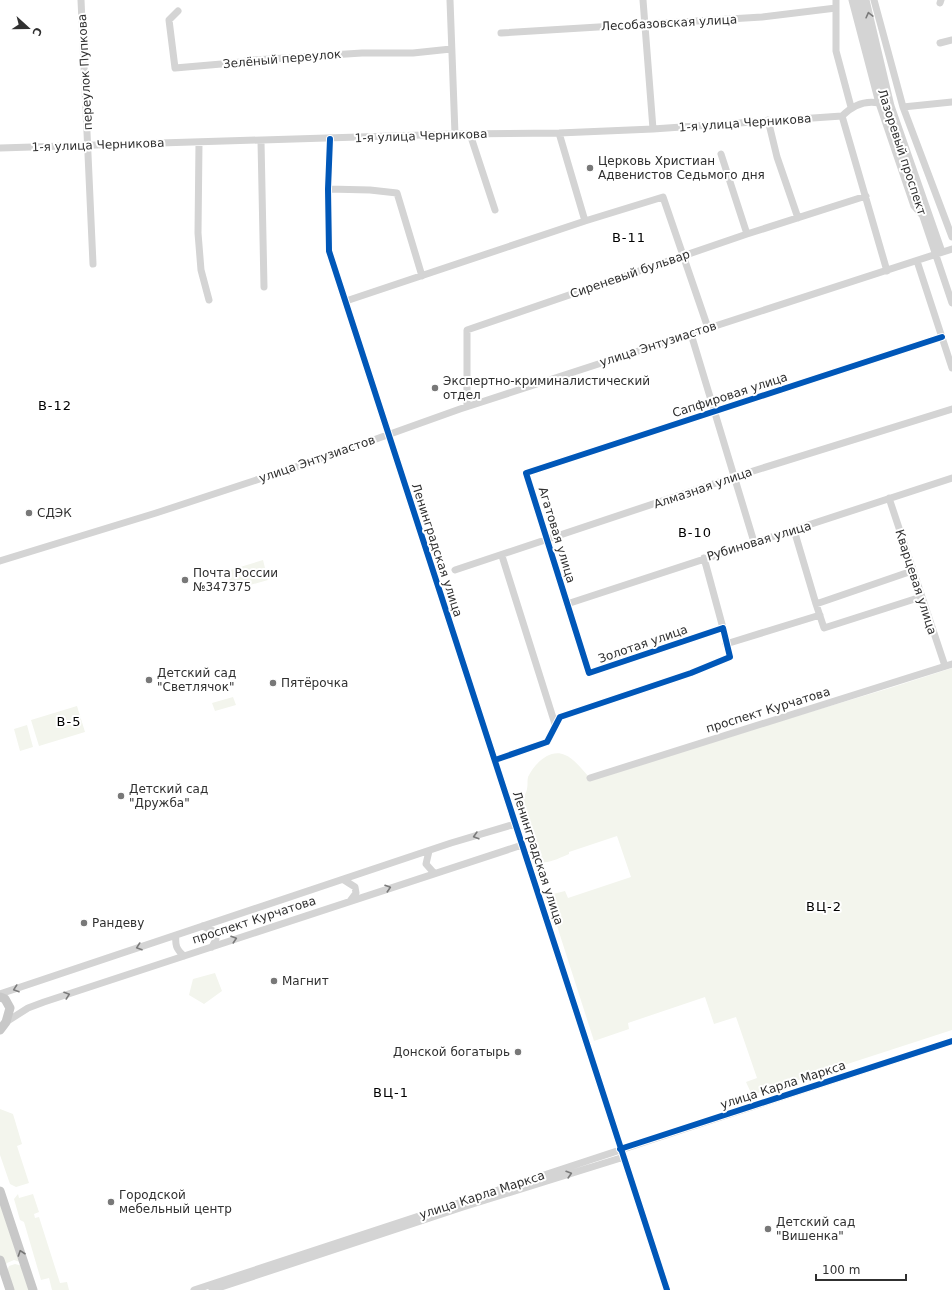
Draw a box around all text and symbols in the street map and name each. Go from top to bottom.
north arrow [8,8,48,48]
street label: Лесобазовская улица [601,12,737,34]
one-way arrow [866,12,874,18]
street label: переулок Пупкова [75,14,95,130]
text: С [29,25,44,38]
street label: Зелёный переулок [222,47,342,71]
street label: Лазоревый проспект [875,87,929,217]
street label: 1-я улица Черникова [678,111,812,135]
street label: 1-я улица Черникова [354,127,488,145]
street label: 1-я улица Черникова [31,136,165,154]
place label: Церковь Христиан Адвенистов Седьмого дня [598,154,765,182]
marker: Церковь Христиан Адвенистов Седьмого дня [585,163,595,173]
district label: В-11 [612,230,646,245]
street label: Сиреневый бульвар [568,247,692,301]
street label: улица Энтузиастов [598,319,718,369]
street label: Сапфировая улица [671,370,789,420]
place label: Экспертно-криминалистический отдел [443,374,650,402]
marker: Экспертно-криминалистический отдел [430,383,440,393]
district label: В-12 [38,398,72,413]
street label: улица Энтузиастов [257,433,377,485]
street label: Алмазная улица [652,465,754,511]
street label: Ленинградская улица [409,481,465,619]
street label: Агатовая улица [536,485,578,585]
place label: СДЭК [37,506,72,520]
marker: СДЭК [24,508,34,518]
street label: Рубиновая улица [705,518,813,564]
district label: В-10 [678,525,712,540]
street label: Кварцевая улица [892,528,940,636]
place label: Почта России №347375 [193,566,278,594]
marker: Почта России №347375 [180,575,190,585]
street label: Золотая улица [597,622,689,666]
place label: Детский сад "Светлячок" [157,666,236,694]
marker: Детский сад "Светлячок" [144,675,154,685]
place label: Пятёрочка [281,676,348,690]
marker: Пятёрочка [268,678,278,688]
street label: проспект Курчатова [704,684,832,736]
district label: В-5 [57,714,81,729]
place label: Детский сад "Дружба" [129,782,208,810]
street label: Ленинградская улица [510,789,566,927]
marker: Детский сад "Дружба" [116,791,126,801]
one-way arrow [473,831,480,840]
one-way arrow [384,885,391,893]
street label: проспект Курчатова [190,893,318,947]
district label: ВЦ-2 [806,899,842,914]
place label: Рандеву [92,916,144,930]
marker: Рандеву [79,918,89,928]
one-way arrow [231,935,238,944]
one-way arrow [136,942,143,951]
place label: Магнит [282,974,329,988]
marker: Магнит [269,976,279,986]
one-way arrow [13,984,20,992]
one-way arrow [64,991,71,999]
place label: Донской богатырь [393,1045,510,1059]
marker: Донской богатырь [513,1047,523,1057]
street label: улица Карла Маркса [719,1058,847,1112]
district label: ВЦ-1 [373,1085,409,1100]
street label: улица Карла Маркса [418,1168,546,1222]
one-way arrow [565,1170,572,1179]
place label: Городской мебельный центр [119,1188,232,1216]
marker: Городской мебельный центр [106,1197,116,1207]
place label: Детский сад "Вишенка" [776,1215,855,1243]
marker: Детский сад "Вишенка" [763,1224,773,1234]
one-way arrow [17,1250,26,1257]
scale bar [816,1256,906,1282]
text: 100 m [822,1263,860,1277]

